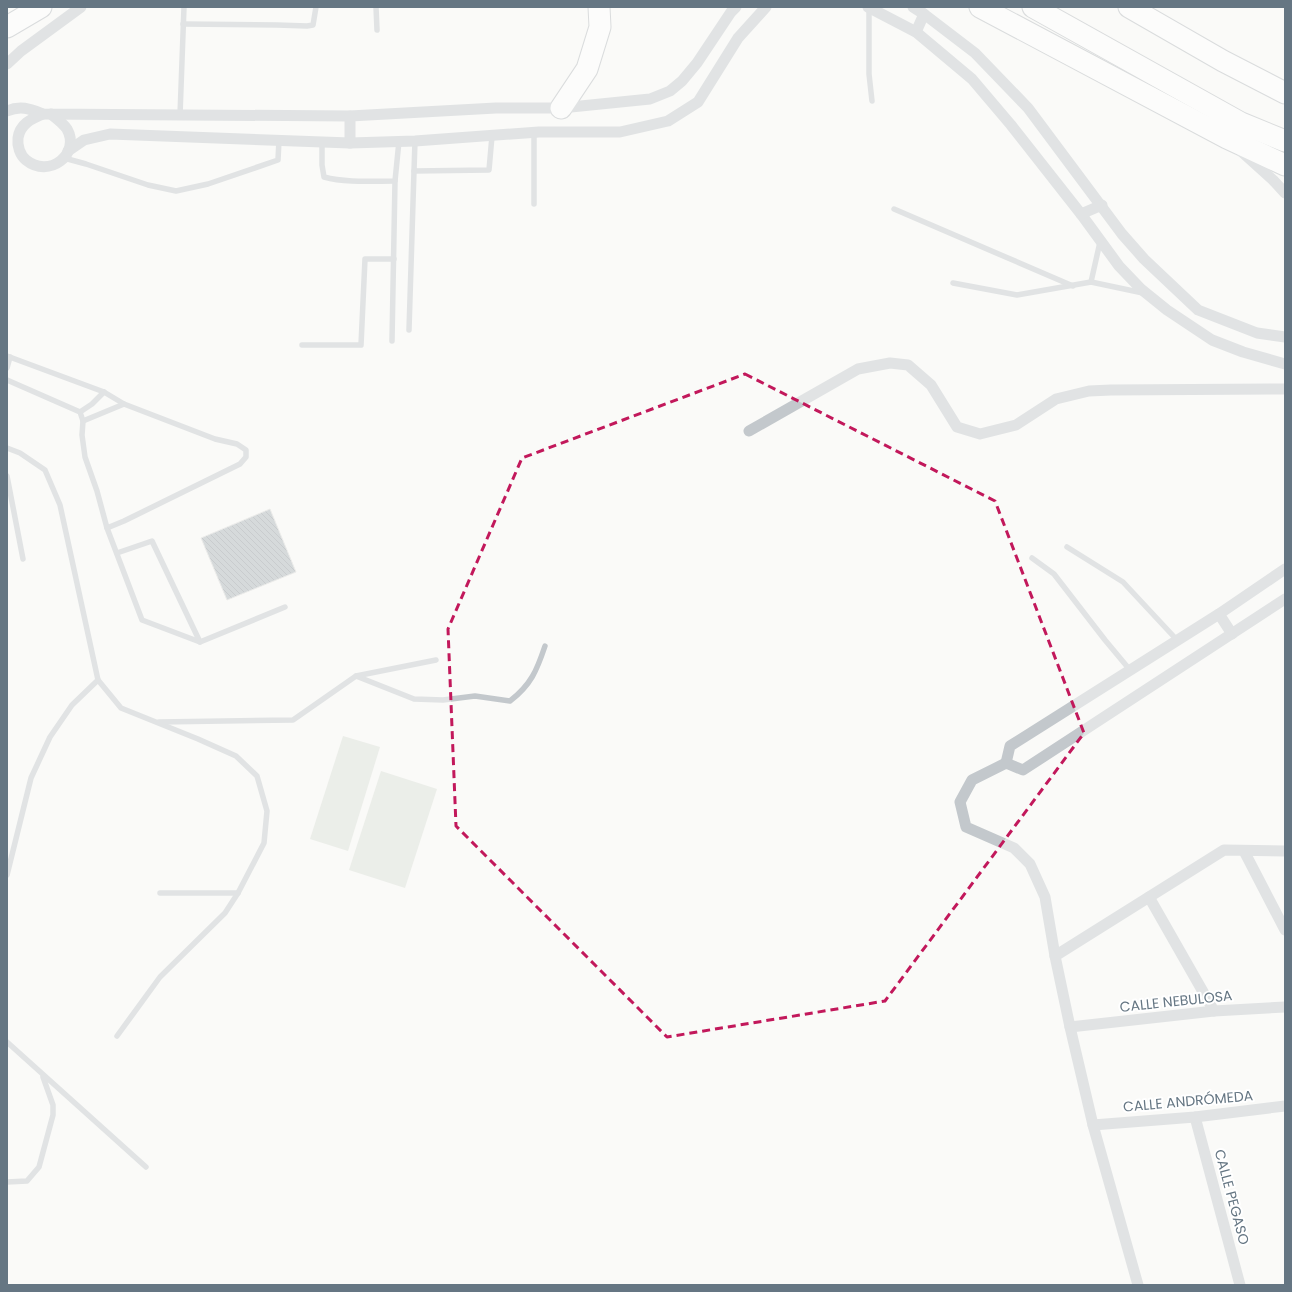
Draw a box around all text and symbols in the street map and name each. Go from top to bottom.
street label: CALLE NEBULOSA [1119,985,1233,1017]
street label: CALLE ANDRÓMEDA [1122,1085,1254,1117]
street label: CALLE PEGASO [1210,1147,1254,1247]

